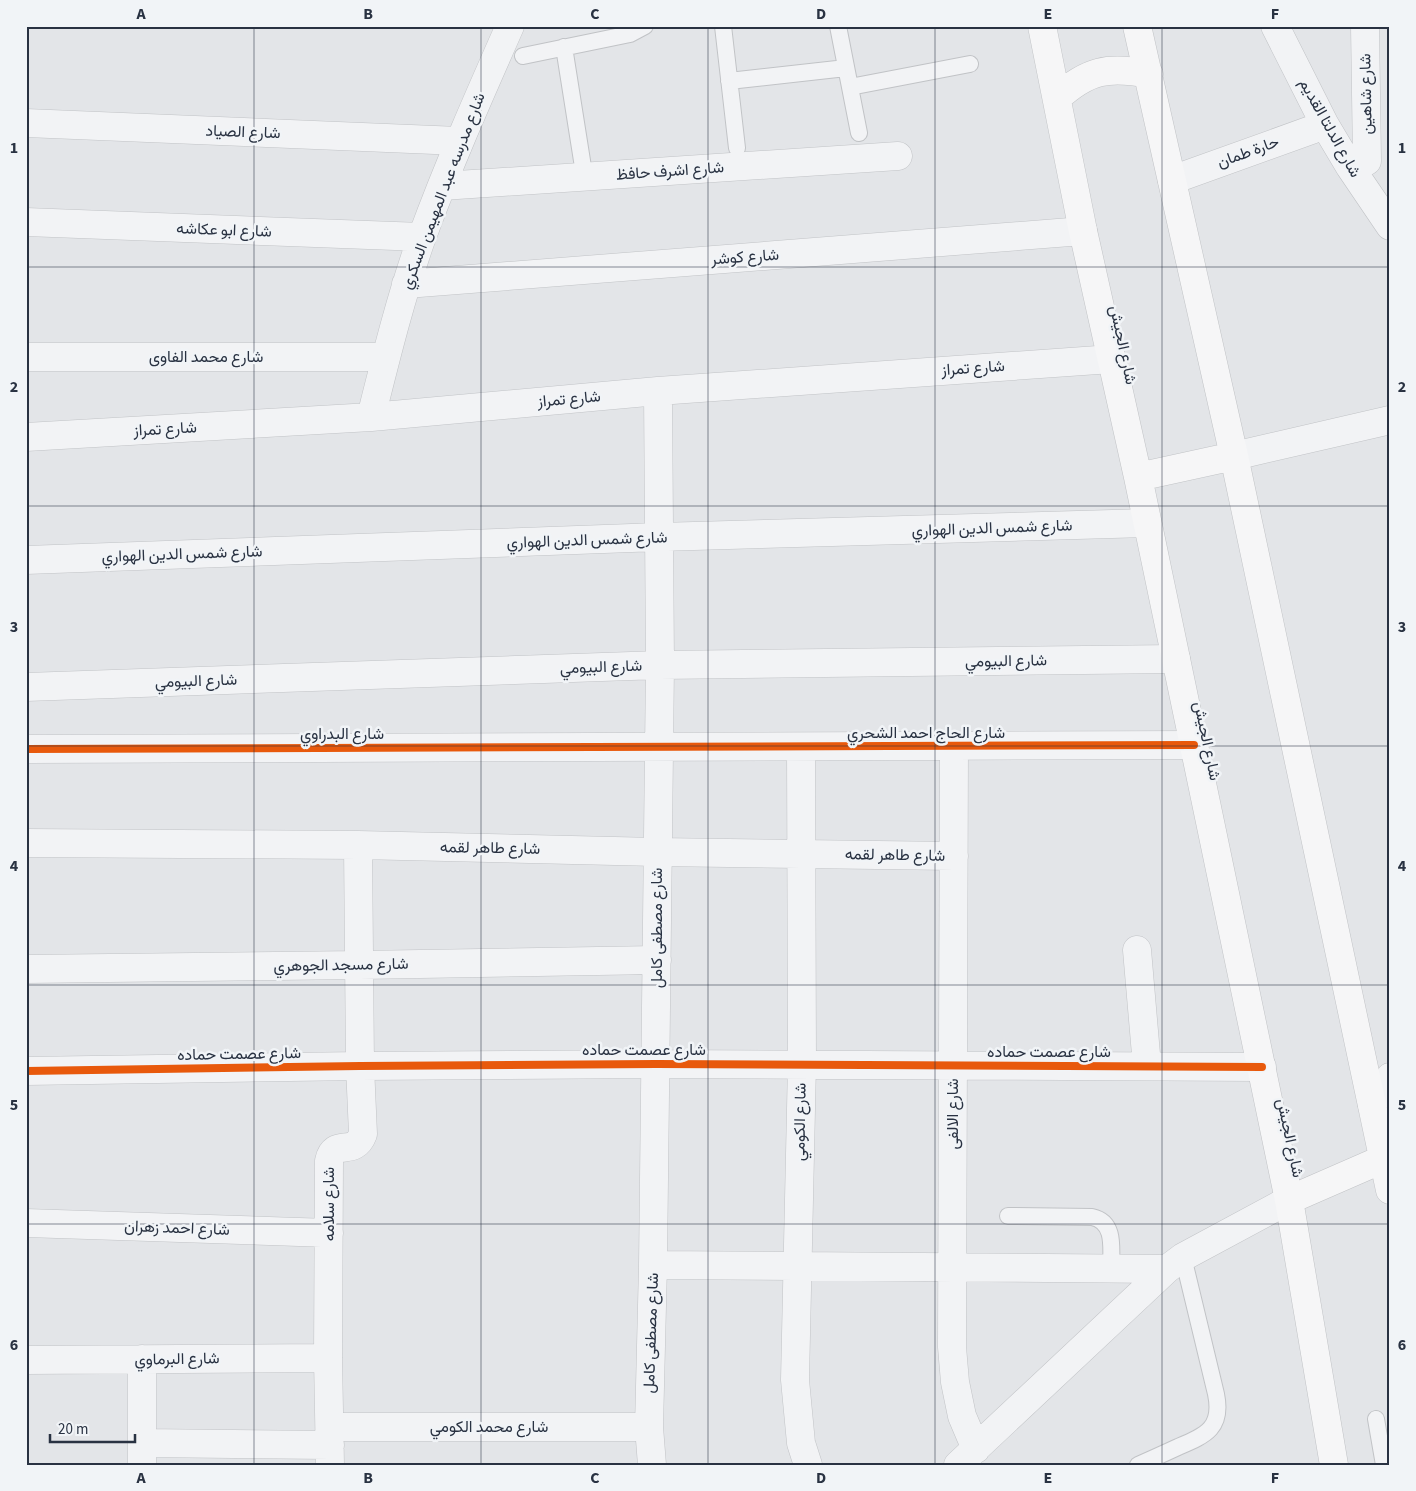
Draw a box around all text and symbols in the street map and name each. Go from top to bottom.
text: A [135,3,146,25]
text: B [363,3,373,25]
text: C [590,3,600,25]
text: D [816,3,826,25]
text: E [1044,3,1052,25]
text: F [1271,3,1279,25]
street label: شارع شاهين [1354,53,1378,135]
street label: شارع الدلتا القديم [1294,74,1366,182]
street label: شارع مدرسه عبد المهيمن السكري [395,89,493,293]
street label: شارع الصياد [205,120,281,144]
street label: حارة طمان [1214,131,1282,173]
text: 1 [10,137,18,159]
text: 1 [1398,137,1406,159]
street label: شارع اشرف حافظ [615,156,725,186]
street label: شارع ابو عكاشه [176,217,272,243]
street label: شارع كوشر [709,244,780,270]
street label: شارع الجيش [1104,303,1142,387]
street label: شارع محمد الفاوى [149,346,263,368]
street label: شارع تمراز [939,355,1006,381]
text: 2 [10,376,18,398]
text: 2 [1398,376,1406,398]
street label: شارع تمراز [535,385,602,413]
street label: شارع تمراز [132,416,197,442]
street label: شارع شمس الدين الهواري [911,514,1073,544]
street label: شارع شمس الدين الهواري [506,526,668,556]
street label: شارع شمس الدين الهواري [101,540,263,570]
text: 3 [10,616,18,638]
text: 3 [1398,616,1406,638]
street label: شارع البيومي [965,649,1047,675]
street label: شارع البيومي [560,655,643,681]
street label: شارع البيومي [155,669,238,695]
street label: شارع الجيش [1188,699,1226,783]
street label: شارع الحاج احمد الشحري [847,722,1005,746]
street label: شارع البدراوي [300,723,384,747]
street label: شارع طاهر لقمه [440,836,540,860]
street label: شارع طاهر لقمه [845,843,945,867]
text: 4 [10,855,19,877]
text: 4 [1398,855,1407,877]
street label: شارع مصطفى كامل [646,868,668,988]
street label: شارع مسجد الجوهري [273,953,409,979]
street label: شارع عصمت حماده [582,1039,706,1061]
street label: شارع عصمت حماده [987,1041,1111,1063]
street label: شارع عصمت حماده [177,1042,301,1066]
street label: شارع الالفى [942,1078,964,1150]
street label: شارع الكومي [788,1083,814,1161]
text: 5 [10,1094,18,1116]
text: 5 [1398,1094,1406,1116]
street label: شارع الجيش [1271,1096,1309,1180]
street label: شارع سلامه [318,1167,340,1241]
street label: شارع احمد زهران [124,1215,230,1241]
street label: شارع مصطفى كامل [638,1272,664,1394]
text: 6 [10,1334,18,1356]
text: 6 [1398,1334,1406,1356]
street label: شارع البرماوي [134,1347,220,1373]
scale bar [50,1411,135,1443]
street label: شارع محمد الكومي [430,1416,548,1440]
text: 20 m [58,1419,88,1440]
text: A [135,1467,146,1489]
text: B [363,1467,373,1489]
text: C [590,1467,600,1489]
text: D [816,1467,826,1489]
text: E [1044,1467,1052,1489]
text: F [1271,1467,1279,1489]

